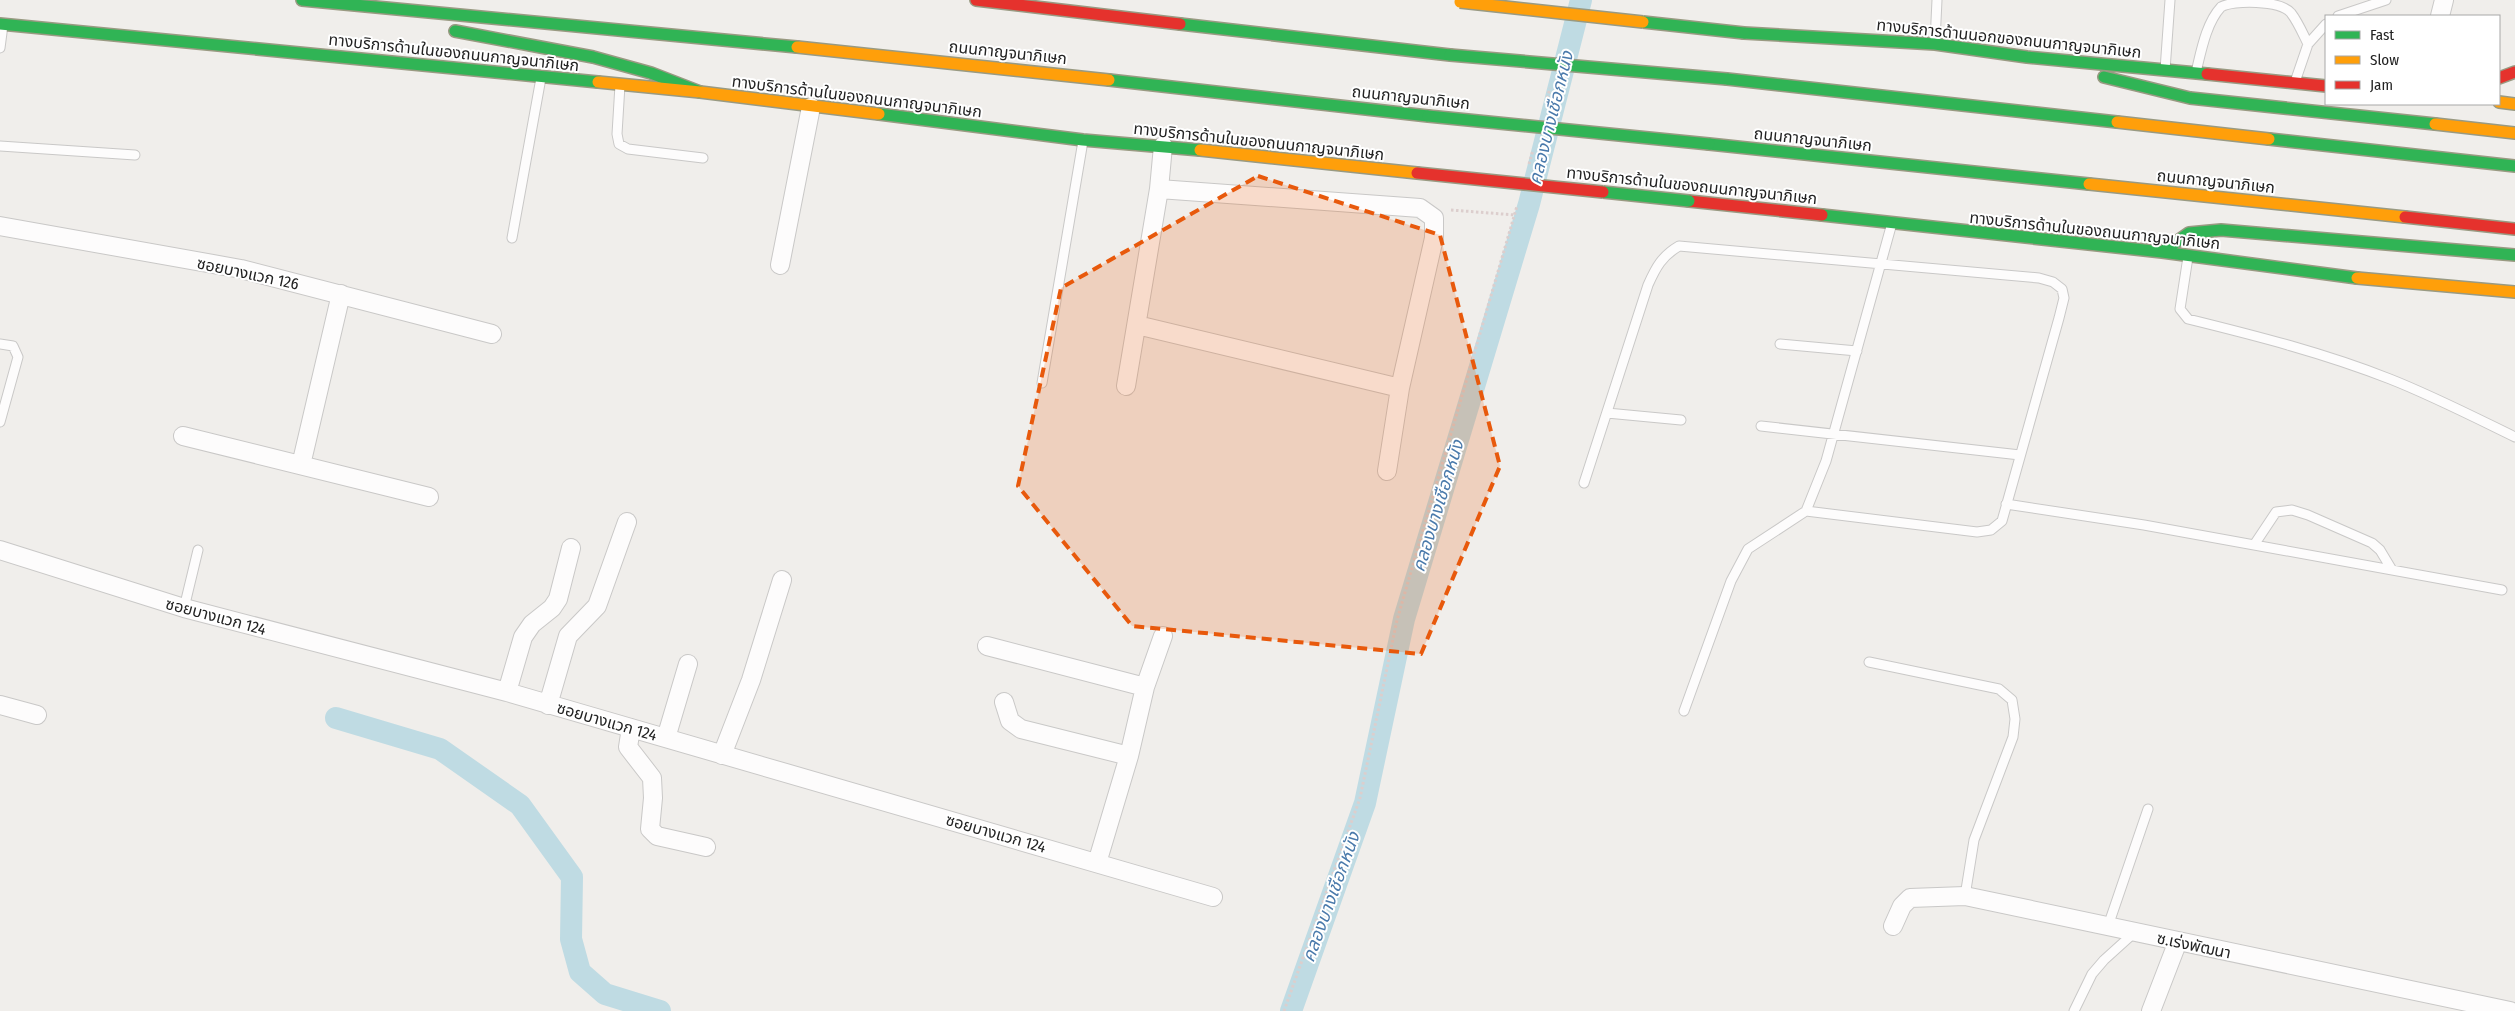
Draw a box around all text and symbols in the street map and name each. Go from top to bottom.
street label: ทางบริการด้านนอกของถนนกาญจนาภิเษก [1876,15,2142,62]
legend [2325,15,2500,105]
text: Fast [2370,26,2394,44]
street label: ทางบริการด้านในของถนนกาญจนาภิเษก [328,30,580,75]
street label: ถนนกาญจนาภิเษก [948,37,1068,68]
water label: คลองบางเชือกหนัง [1524,48,1579,187]
text: Slow [2370,51,2399,69]
street label: ทางบริการด้านในของถนนกาญจนาภิเษก [731,72,983,121]
text: Jam [2370,76,2393,94]
street label: ถนนกาญจนาภิเษก [1351,82,1471,113]
street label: ทางบริการด้านในของถนนกาญจนาภิเษก [1133,119,1385,164]
street label: ถนนกาญจนาภิเษก [1753,124,1873,155]
street label: ทางบริการด้านในของถนนกาญจนาภิเษก [1566,163,1818,208]
street label: ถนนกาญจนาภิเษก [2156,166,2276,197]
street label: ทางบริการด้านในของถนนกาญจนาภิเษก [1969,208,2221,253]
street label: ซอยบางแวก 126 [195,253,301,294]
water label: คลองบางเชือกหนัง [1408,436,1469,575]
street label: ซอยบางแวก 124 [164,594,268,639]
street label: ซอยบางแวก 124 [555,698,659,745]
street label: ซอยบางแวก 124 [944,810,1048,857]
water label: คลองบางเชือกหนัง [1297,828,1365,965]
street label: ซ.เร่งพัฒนา [2155,928,2233,963]

